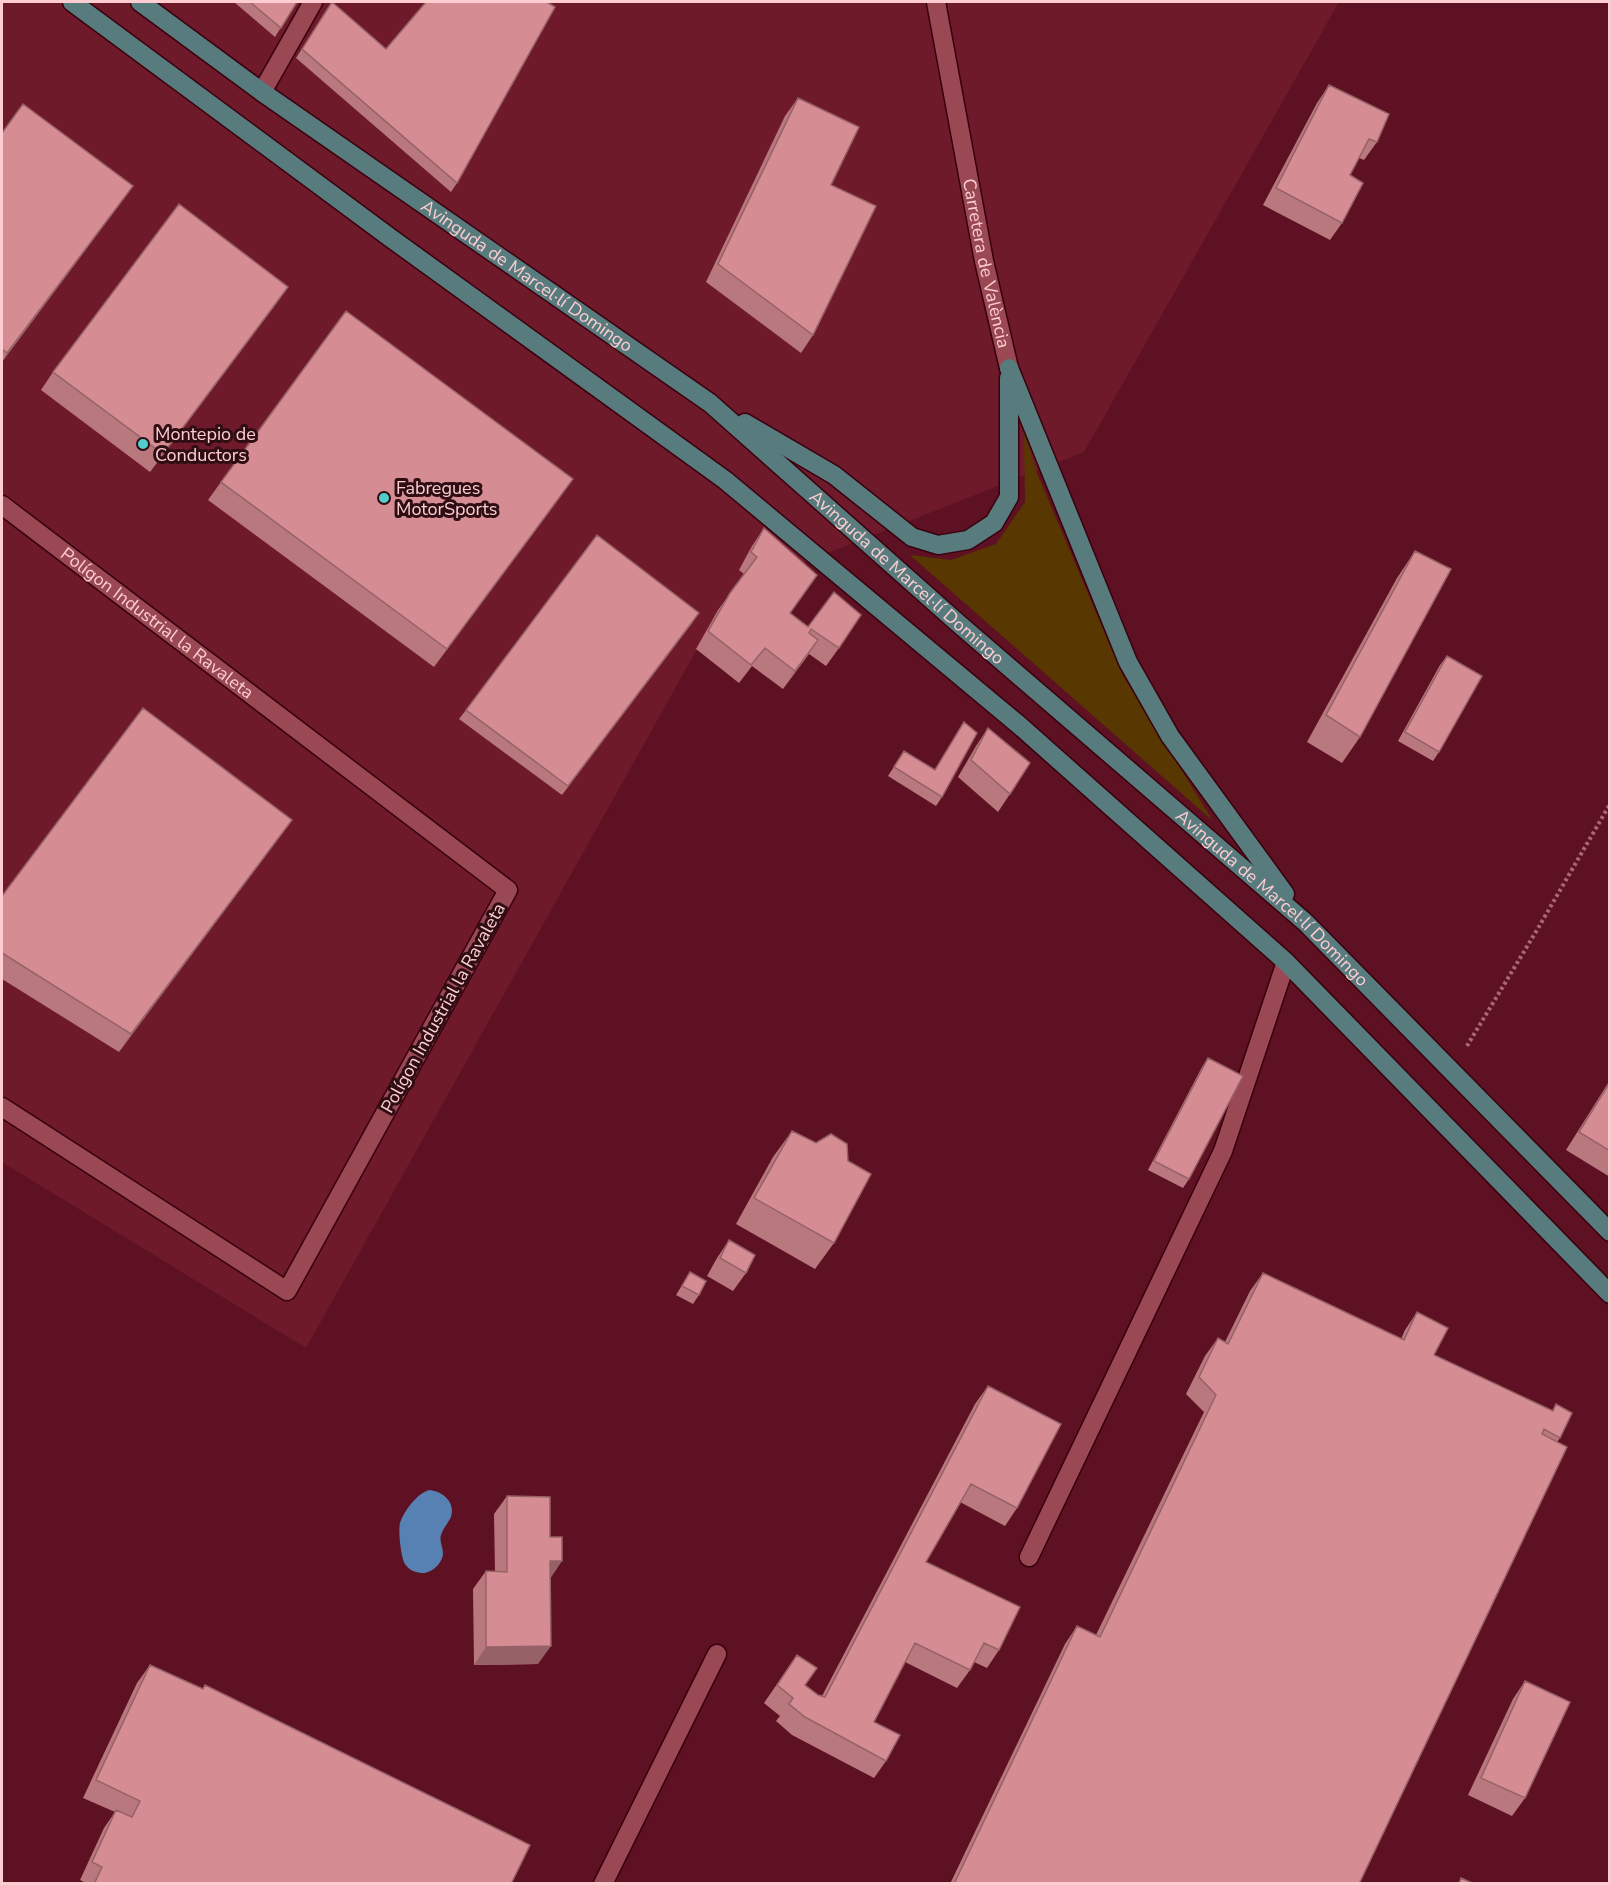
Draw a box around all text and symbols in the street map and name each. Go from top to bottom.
street label: Carretera de València [957,176,1016,350]
street label: Avinguda de Marcel·lí Domingo [416,194,637,358]
place label: Montepio de Conductors [155,422,256,467]
marker: Montepio de Conductors [136,437,150,451]
place label: Fabregues MotorSports [396,476,497,521]
street label: Avinguda de Marcel·lí Domingo [804,485,1010,670]
marker: Fabregues MotorSports [377,491,391,505]
street label: Polígon Industrial la Ravaleta [56,542,259,704]
street label: Avinguda de Marcel·lí Domingo [1171,804,1374,992]
street label: Polígon Industrial la Ravaleta [375,899,511,1117]

